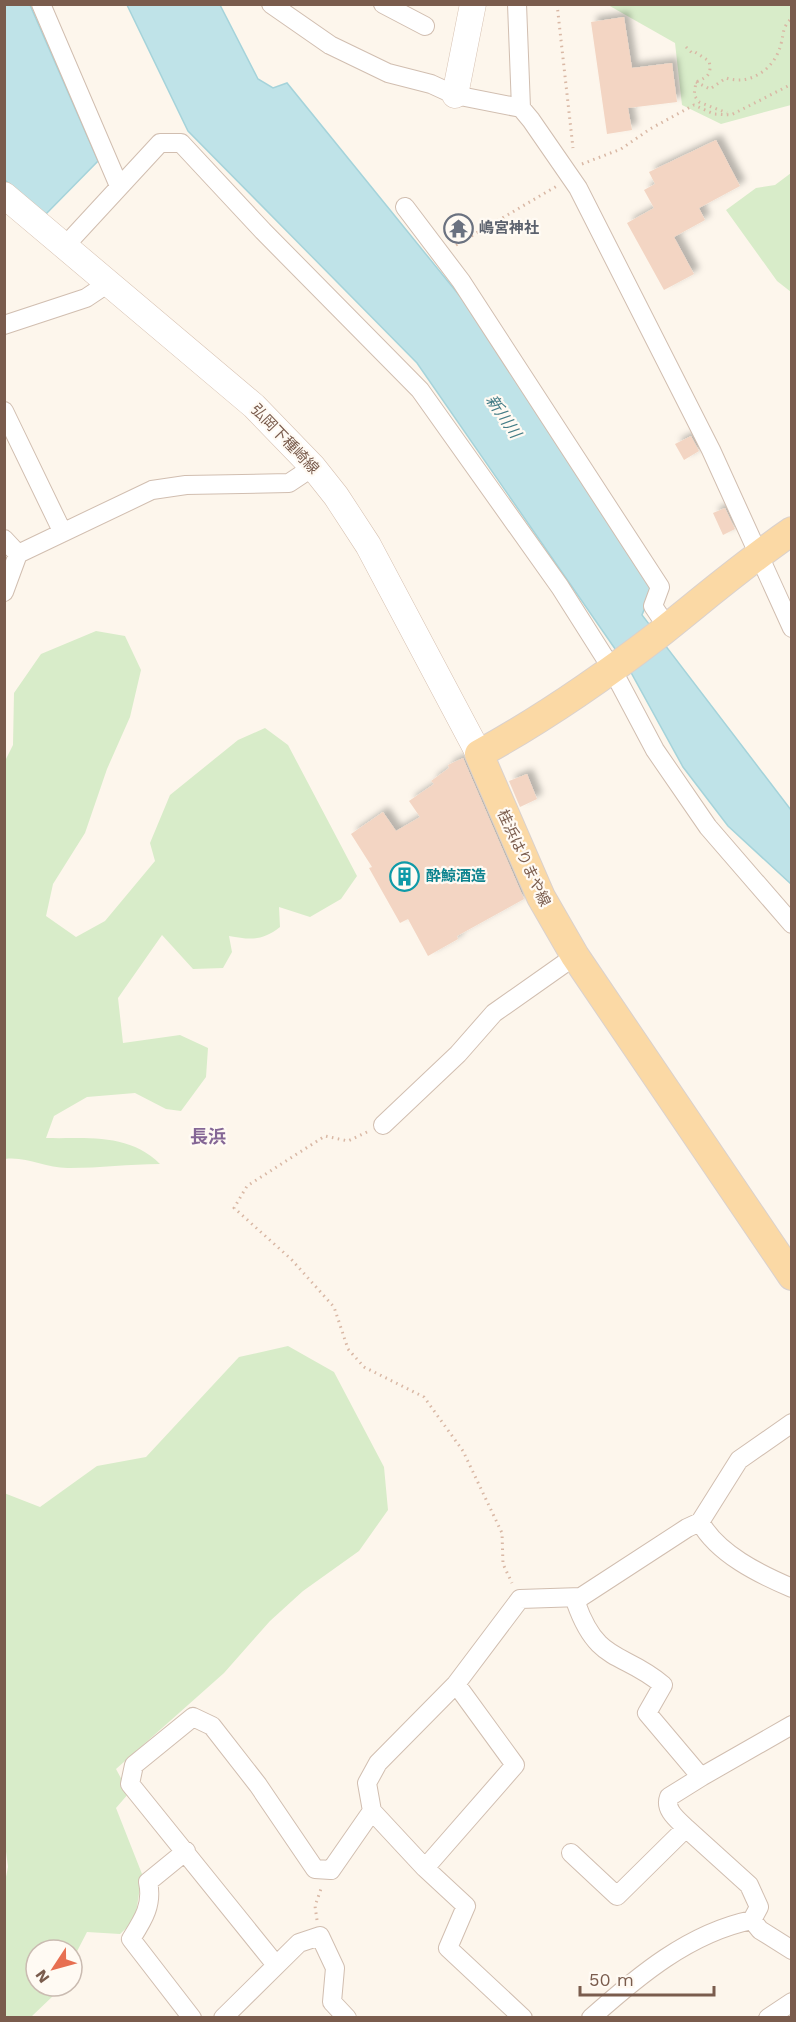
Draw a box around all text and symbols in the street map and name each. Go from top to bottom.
temple icon: 嶋宮神社 [442,212,474,244]
place label: 嶋宮神社 [479,219,539,237]
water label: 新川川 [482,391,526,443]
street label: 弘岡下種崎線 [247,400,323,478]
street label: 桂浜はりまや線 [494,807,554,909]
building icon: 酔鯨酒造 [389,860,421,892]
place label: 酔鯨酒造 [426,867,486,885]
district label: 長浜 [190,1126,226,1147]
north arrow [24,1938,84,1998]
scale bar [580,1959,714,1997]
text: N [31,1966,53,1987]
text: 50 m [589,1969,634,1990]

